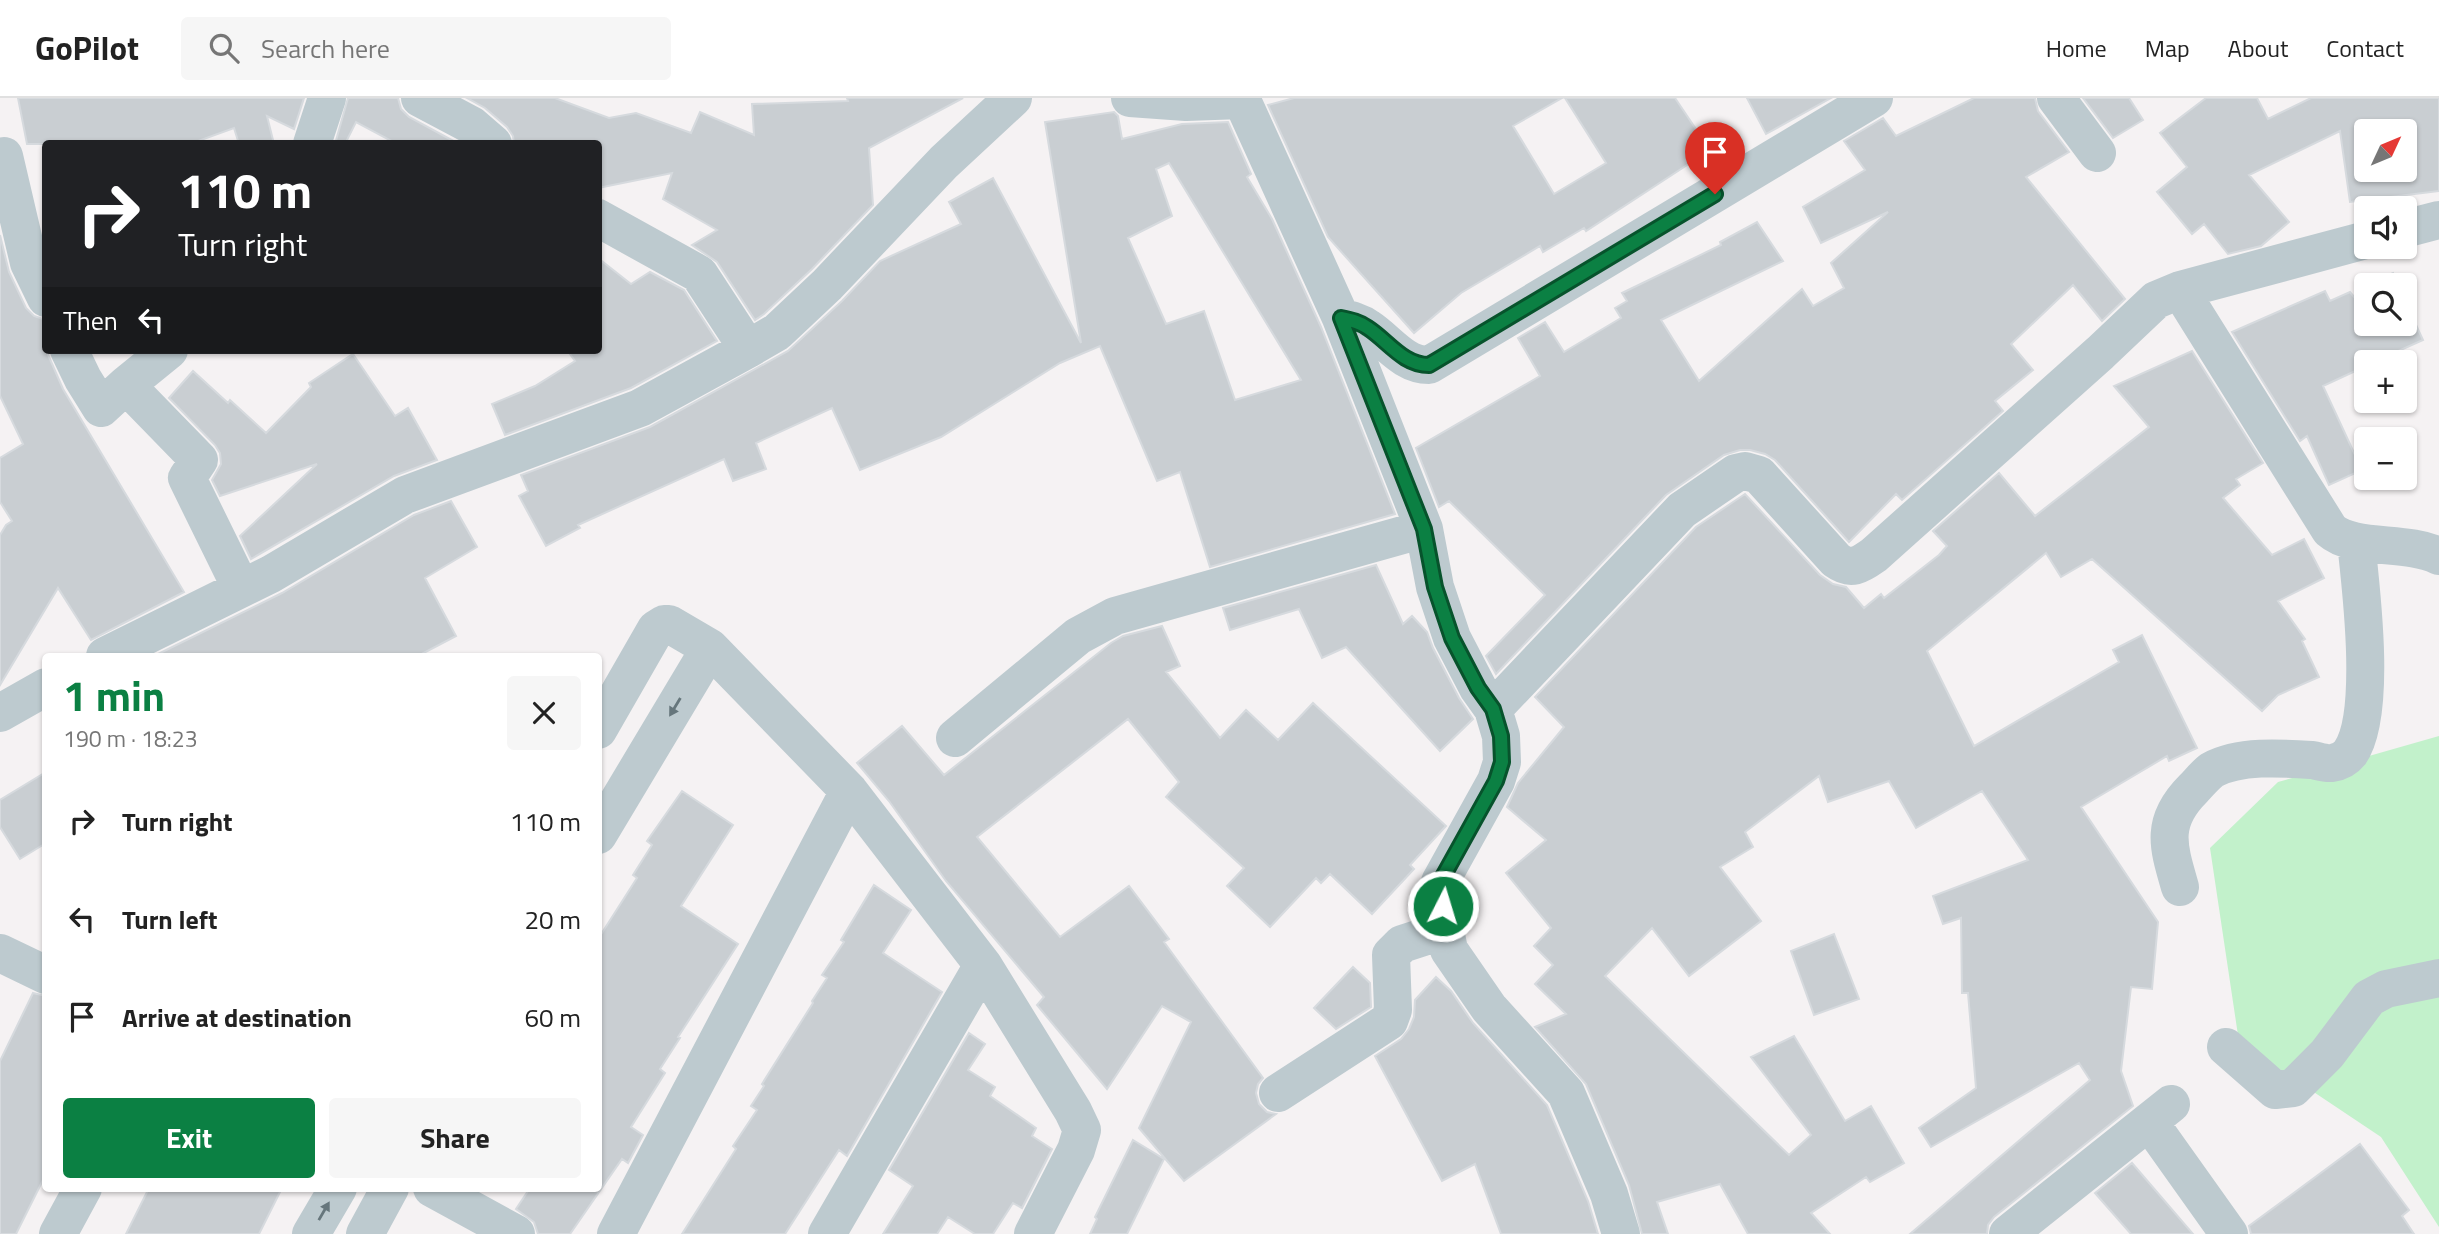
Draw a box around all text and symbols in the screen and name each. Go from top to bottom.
search box [181,17,671,80]
text: GoPilot [35,23,139,73]
icon: search [205,29,243,67]
text: Search here [261,29,390,68]
text: Home [2046,30,2107,66]
text: Map [2145,30,2190,66]
text: About [2228,30,2288,66]
text: Contact [2326,30,2404,66]
north arrow [2354,119,2417,182]
map controls [2354,119,2417,490]
pin [1685,122,1745,194]
icon: arrive [1696,133,1734,171]
text: 110 m [178,152,312,227]
icon: right [63,168,154,259]
button: sound [2354,196,2417,259]
text: Turn right [178,220,307,268]
button: search [2354,273,2417,336]
text: Then [63,301,118,340]
icon: left [132,301,170,339]
button: + [2354,350,2417,413]
button: − [2354,427,2417,490]
text: 1 min [63,663,165,727]
button: close [507,676,581,750]
one-way arrow [669,697,681,716]
text: 190 m · 18:23 [63,721,198,756]
icon: right [63,802,101,840]
text: Turn right [122,802,233,841]
text: 110 m [510,802,581,841]
position arrow [1406,869,1480,943]
icon: left [63,900,101,938]
text: Turn left [122,900,217,939]
text: 20 m [524,900,581,939]
icon: arrive [63,998,101,1036]
text: Arrive at destination [122,998,352,1037]
text: 60 m [524,998,581,1037]
button: Exit [63,1098,315,1178]
button: Share [329,1098,581,1178]
one-way arrow [318,1202,331,1221]

